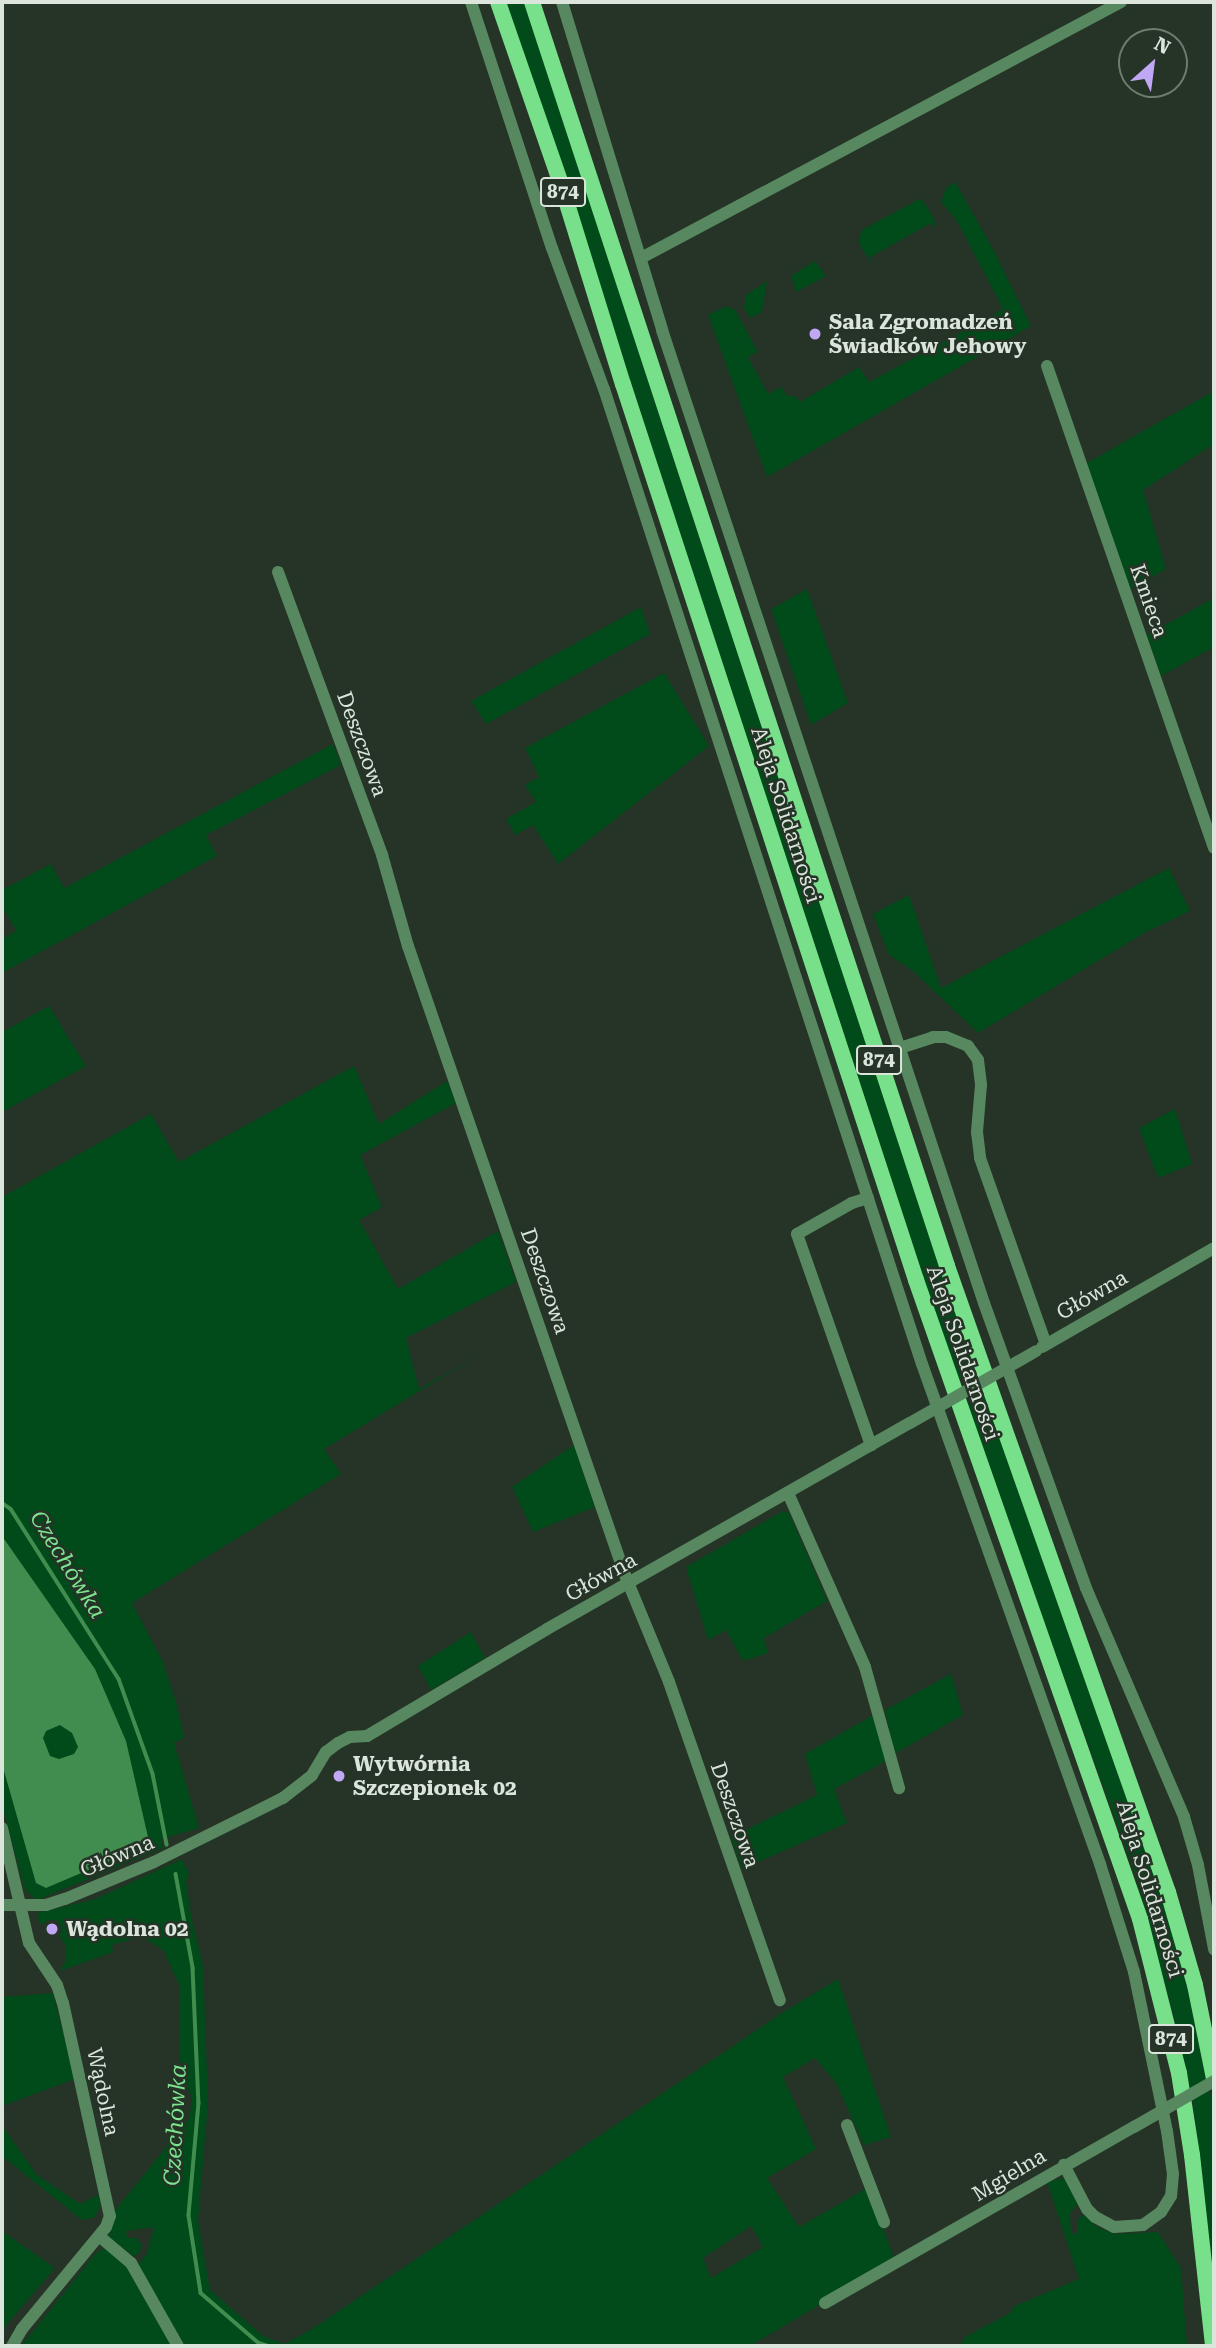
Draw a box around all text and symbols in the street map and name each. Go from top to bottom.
north arrow [1118,28,1188,98]
text: N [1150,32,1174,59]
road number: 874 [538,176,588,208]
place label: Sala Zgromadzeń Świadków Jehowy [829,309,1026,359]
marker: Sala Zgromadzeń Świadków Jehowy [807,326,823,342]
street label: Kmieca [1125,561,1173,641]
street label: Deszczowa [331,688,393,800]
street label: Aleja Solidarności [746,724,826,906]
road number: 874 [854,1044,903,1076]
street label: Deszczowa [515,1225,575,1337]
street label: Aleja Solidarności [921,1262,1005,1444]
street label: Główna [1052,1265,1132,1325]
water label: Czechówka [23,1506,111,1624]
street label: Główna [561,1547,641,1607]
place label: Wytwórnia Szczepionek 02 [353,1751,517,1801]
street label: Deszczowa [705,1759,765,1871]
marker: Wytwórnia Szczepionek 02 [331,1768,347,1784]
street label: Aleja Solidarności [1111,1798,1189,1980]
street label: Główna [76,1829,158,1883]
place label: Wądolna 02 [66,1916,189,1942]
marker: Wądolna 02 [44,1921,60,1937]
road number: 874 [1146,2024,1196,2054]
street label: Wądolna [81,2046,125,2138]
water label: Czechówka [159,2063,193,2187]
street label: Mgielna [968,2143,1050,2207]

